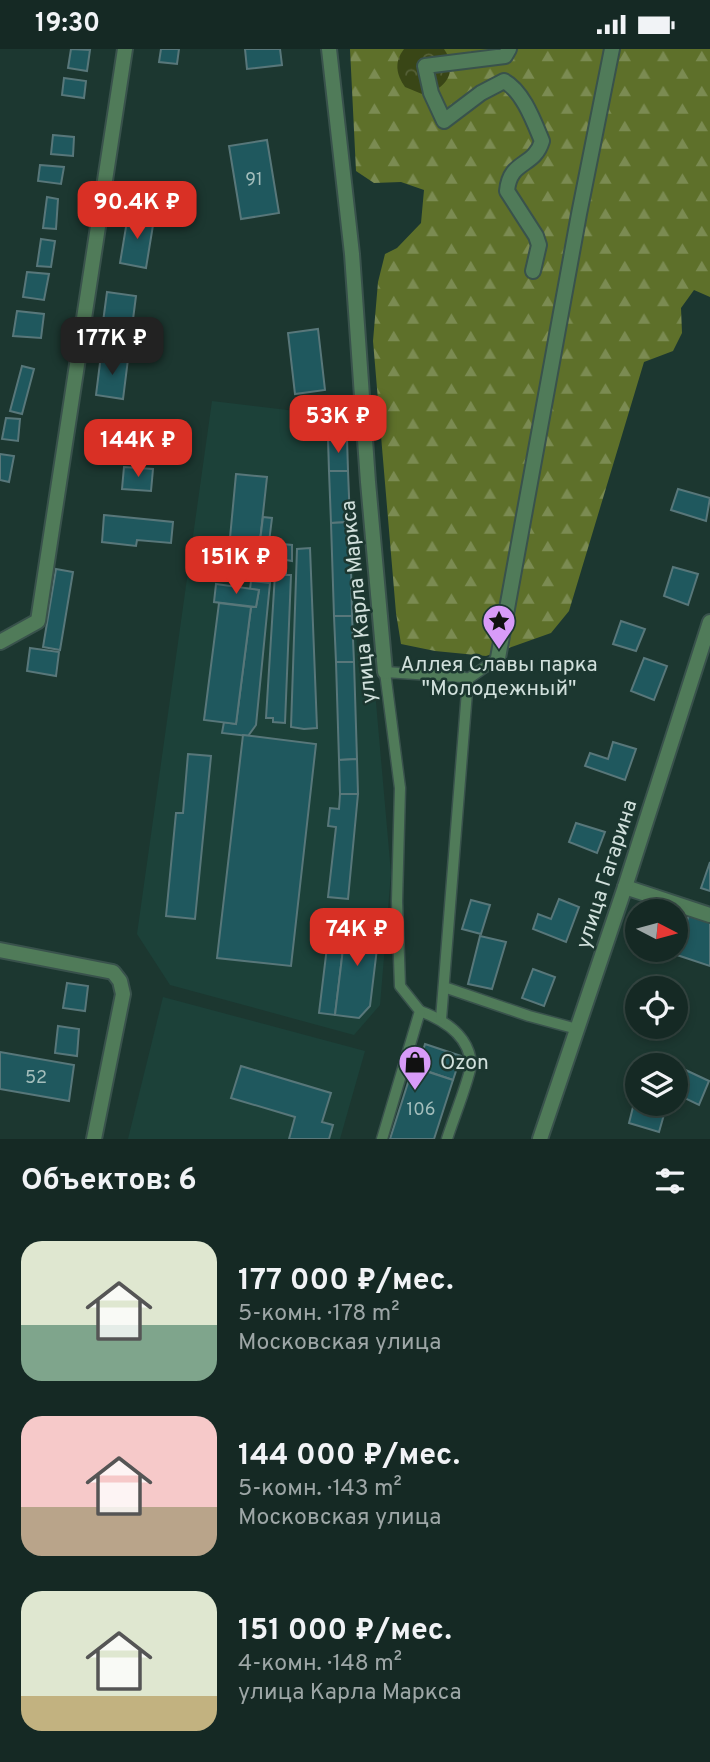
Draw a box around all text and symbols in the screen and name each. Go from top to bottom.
text: 19:30 [35,8,100,41]
house number: 91 [245,169,263,192]
pin: 90.4K ₽ [72,181,202,241]
text: 90.4K ₽ [94,189,180,218]
pin: 177K ₽ [55,317,169,377]
text: 177K ₽ [77,325,147,354]
pin: 53K ₽ [289,395,387,455]
text: 53K ₽ [306,403,370,432]
pin: 144K ₽ [81,419,195,479]
text: 144K ₽ [100,427,176,456]
street label: улица Карла Маркса [335,499,384,705]
pin: 151K ₽ [179,537,293,596]
text: 151K ₽ [201,544,271,573]
place icon: Аллея Славы парка "Молодежный" [480,602,518,651]
place label: Аллея Славы парка "Молодежный" [400,652,598,703]
street label: улица Гагарина [571,796,644,953]
north arrow [625,899,688,963]
map controls [625,899,688,1116]
pin: 74K ₽ [308,909,406,968]
text: 74K ₽ [326,916,388,945]
button: locate [625,976,688,1039]
shop icon: Ozon [396,1043,434,1092]
place label: Ozon [440,1050,489,1077]
button: layers [625,1053,688,1116]
house number: 52 [25,1067,47,1090]
house number: 106 [406,1099,436,1122]
icon: filters [651,1162,689,1200]
text: Объектов: 6 [21,1163,197,1200]
text: 177 000 ₽/мес. [238,1263,454,1300]
icon: home [77,1269,161,1353]
text: 5-комн. · 178 m² [238,1300,400,1329]
text: Московская улица [238,1329,441,1358]
text: 144 000 ₽/мес. [238,1438,460,1475]
icon: home [77,1444,161,1528]
text: 5-комн. · 143 m² [238,1475,402,1504]
text: Московская улица [238,1504,441,1533]
text: 151 000 ₽/мес. [238,1613,452,1650]
icon: home [77,1619,161,1703]
text: 4-комн. · 148 m² [238,1650,402,1679]
text: улица Карла Маркса [238,1679,462,1708]

